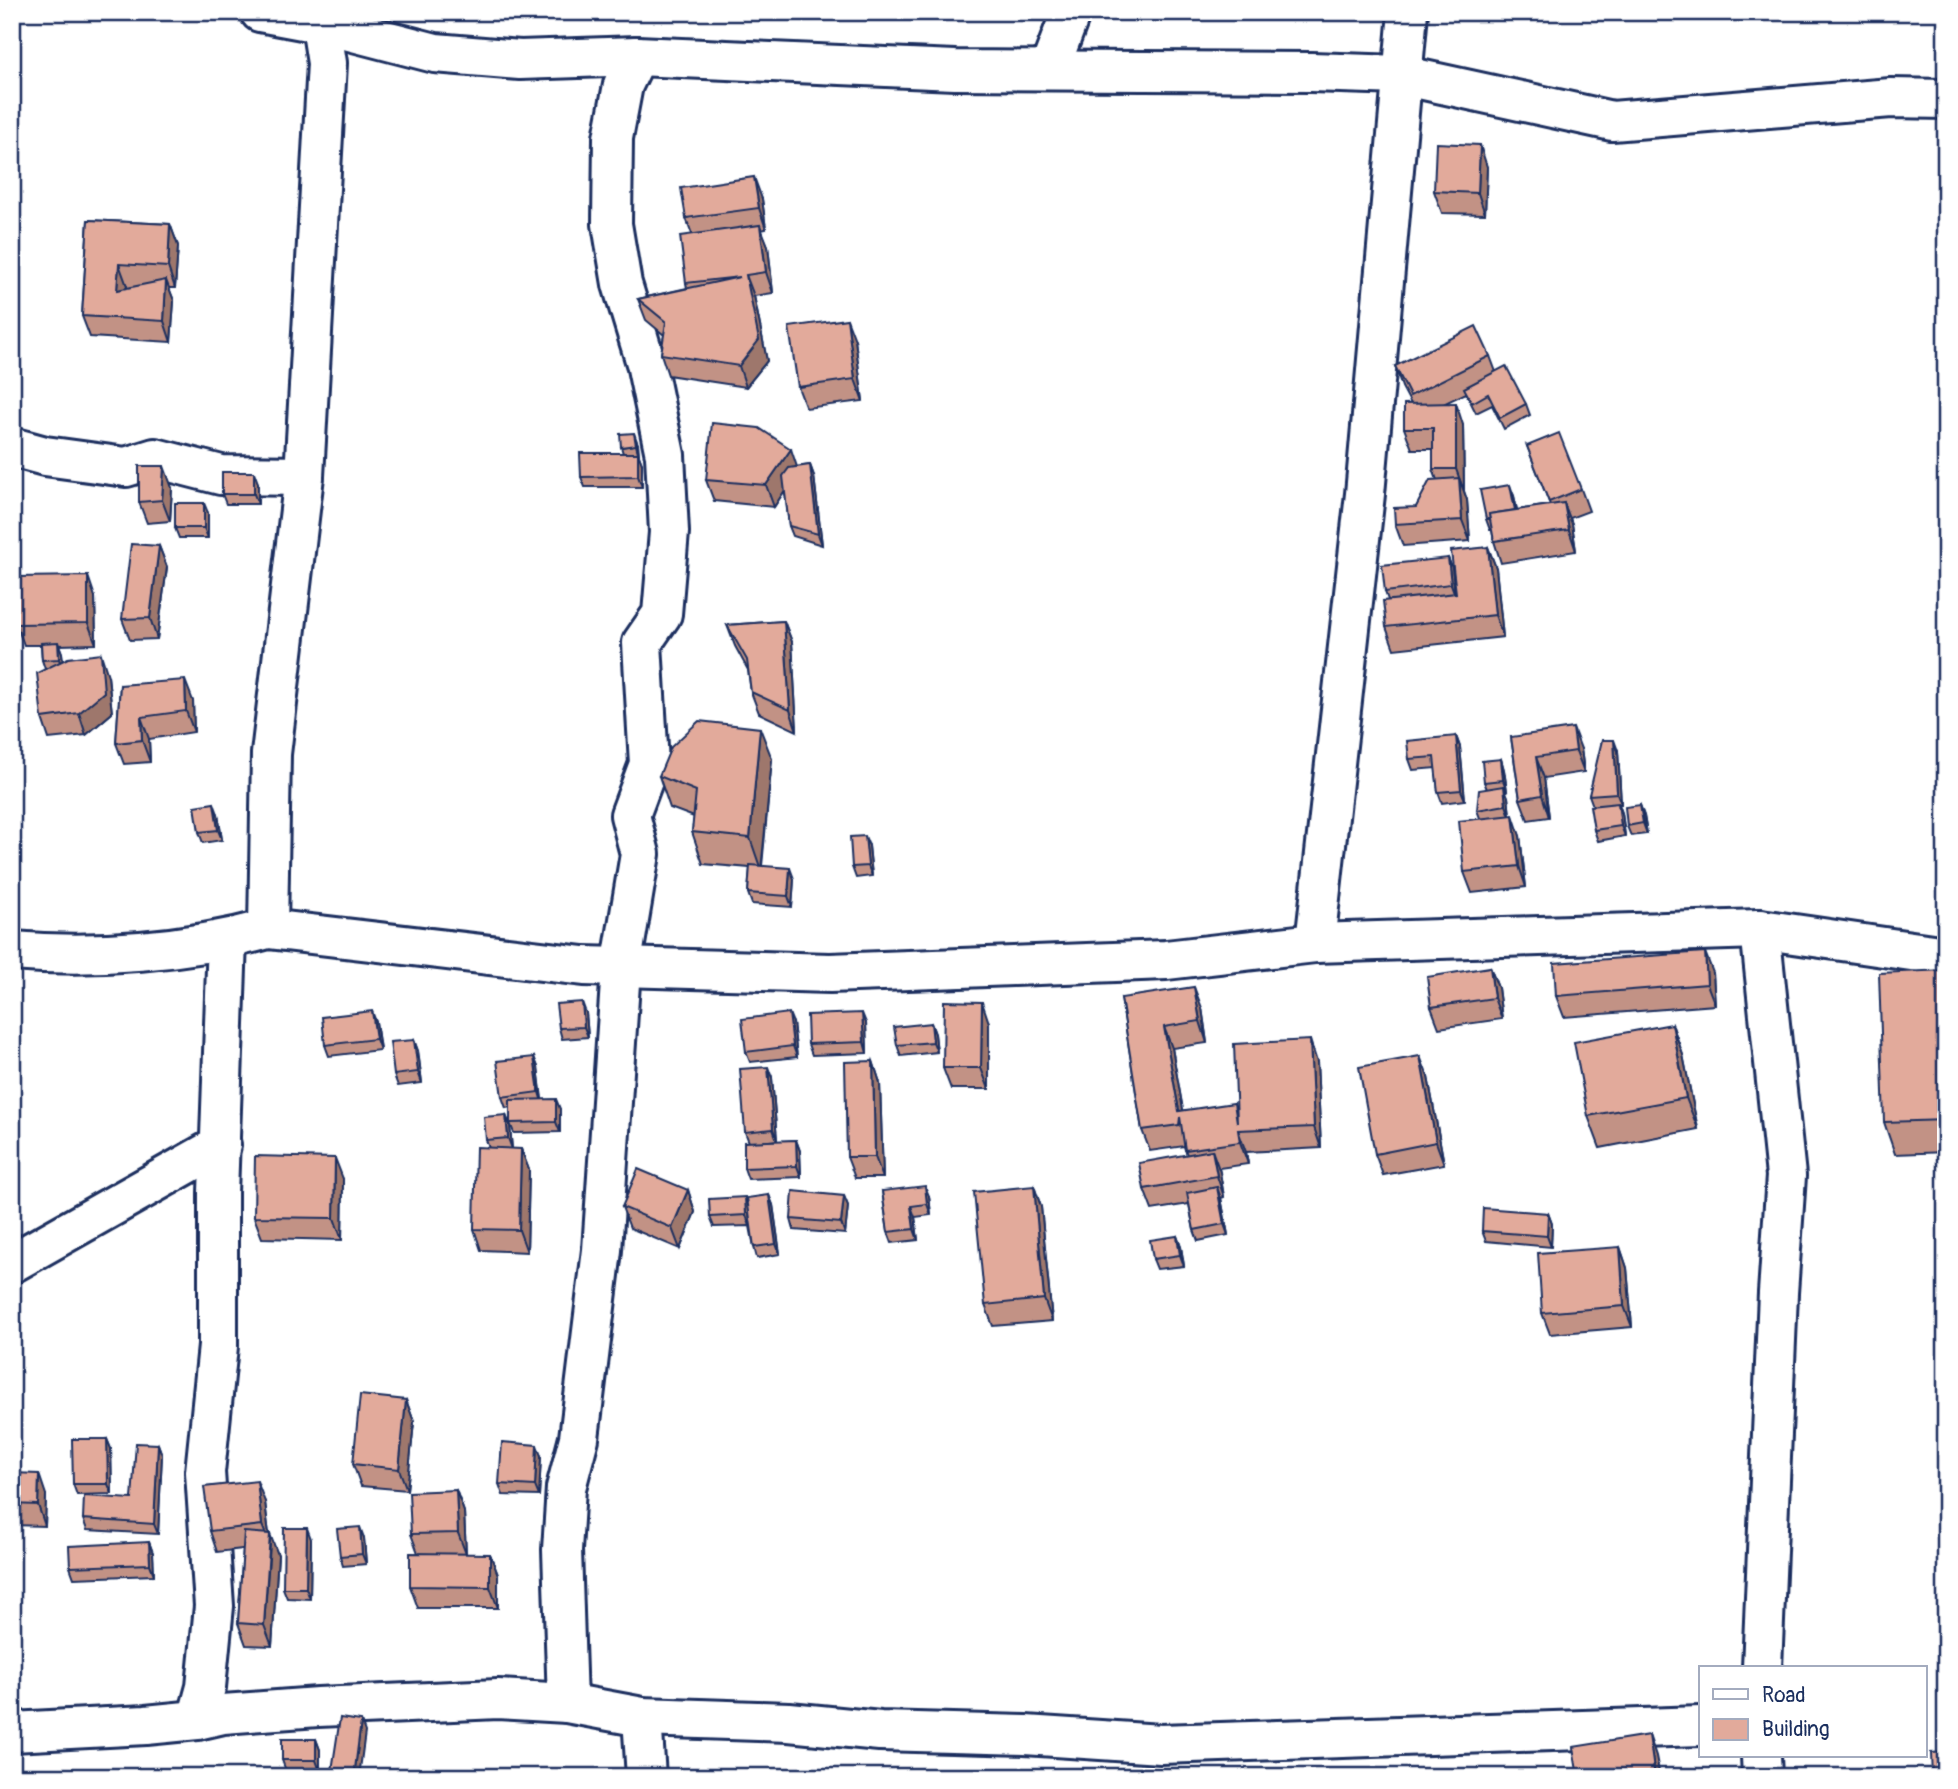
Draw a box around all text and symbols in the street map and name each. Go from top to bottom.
legend [1699,1666,1926,1758]
text: Road [1762,1682,1806,1709]
text: Building [1762,1716,1829,1743]

